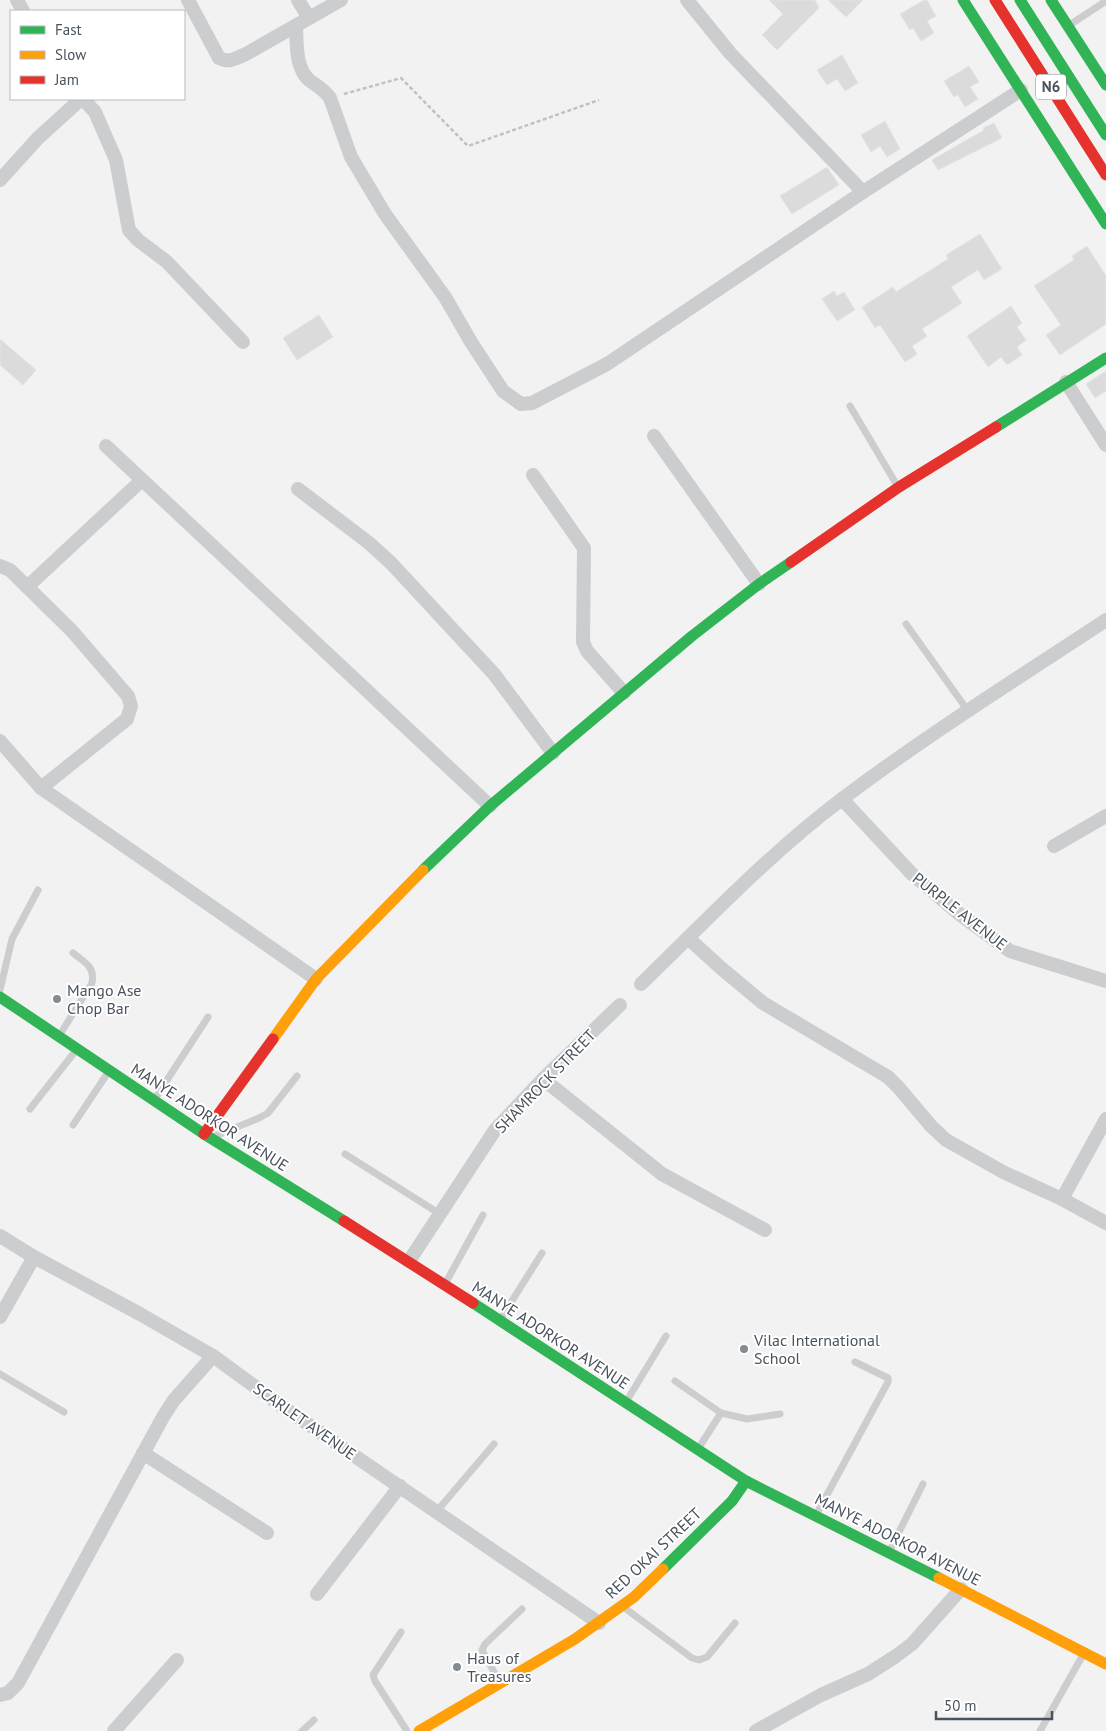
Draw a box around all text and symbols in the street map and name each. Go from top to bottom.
legend [10,10,185,100]
text: Fast [55,20,82,39]
text: Slow [55,45,86,64]
text: Jam [54,70,79,89]
road number: N6 [1036,74,1066,100]
street label: PURPLE AVENUE [909,868,1011,954]
place label: Mango Ase Chop Bar [67,980,142,1018]
marker: Mango Ase Chop Bar [51,993,63,1005]
street label: SHAMROCK STREET [490,1025,600,1137]
street label: MANYE ADORKOR AVENUE [128,1059,292,1175]
street label: MANYE ADORKOR AVENUE [469,1277,633,1393]
place label: Vilac International School [753,1330,880,1368]
marker: Vilac International School [738,1343,750,1355]
street label: SCARLET AVENUE [250,1378,360,1464]
street label: MANYE ADORKOR AVENUE [812,1488,984,1590]
street label: RED OKAI STREET [601,1503,705,1603]
place label: Haus of Treasures [467,1648,532,1686]
marker: Haus of Treasures [451,1661,463,1673]
scale bar [936,1688,1052,1720]
text: 50 m [944,1696,977,1715]

